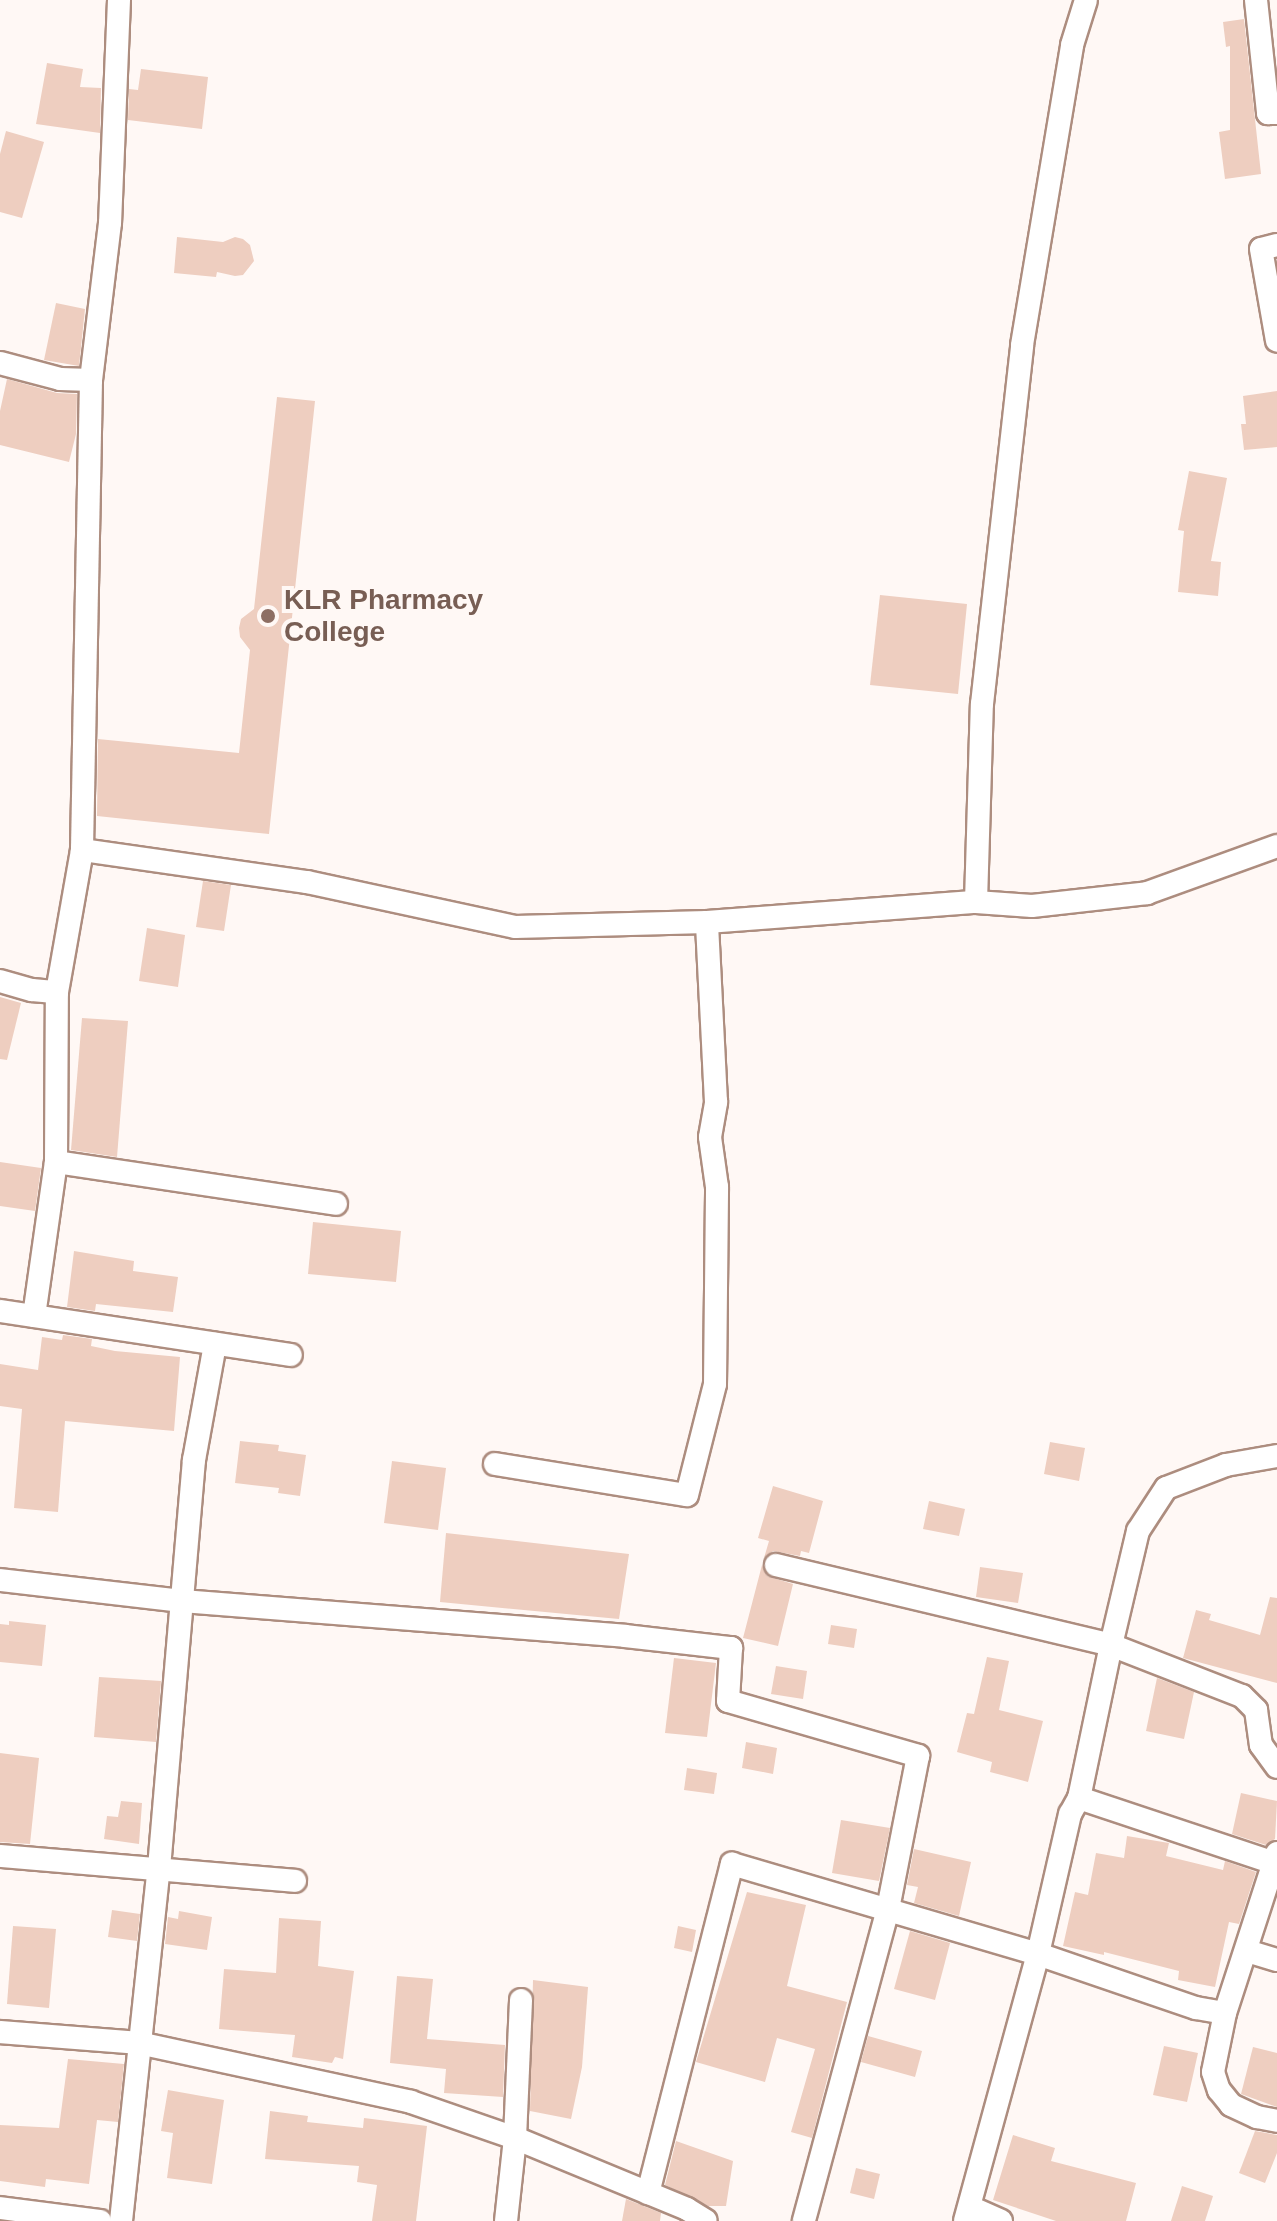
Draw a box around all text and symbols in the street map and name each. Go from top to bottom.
place label: KLR Pharmacy College [284,583,483,649]
marker: KLR Pharmacy College [259,607,277,625]

